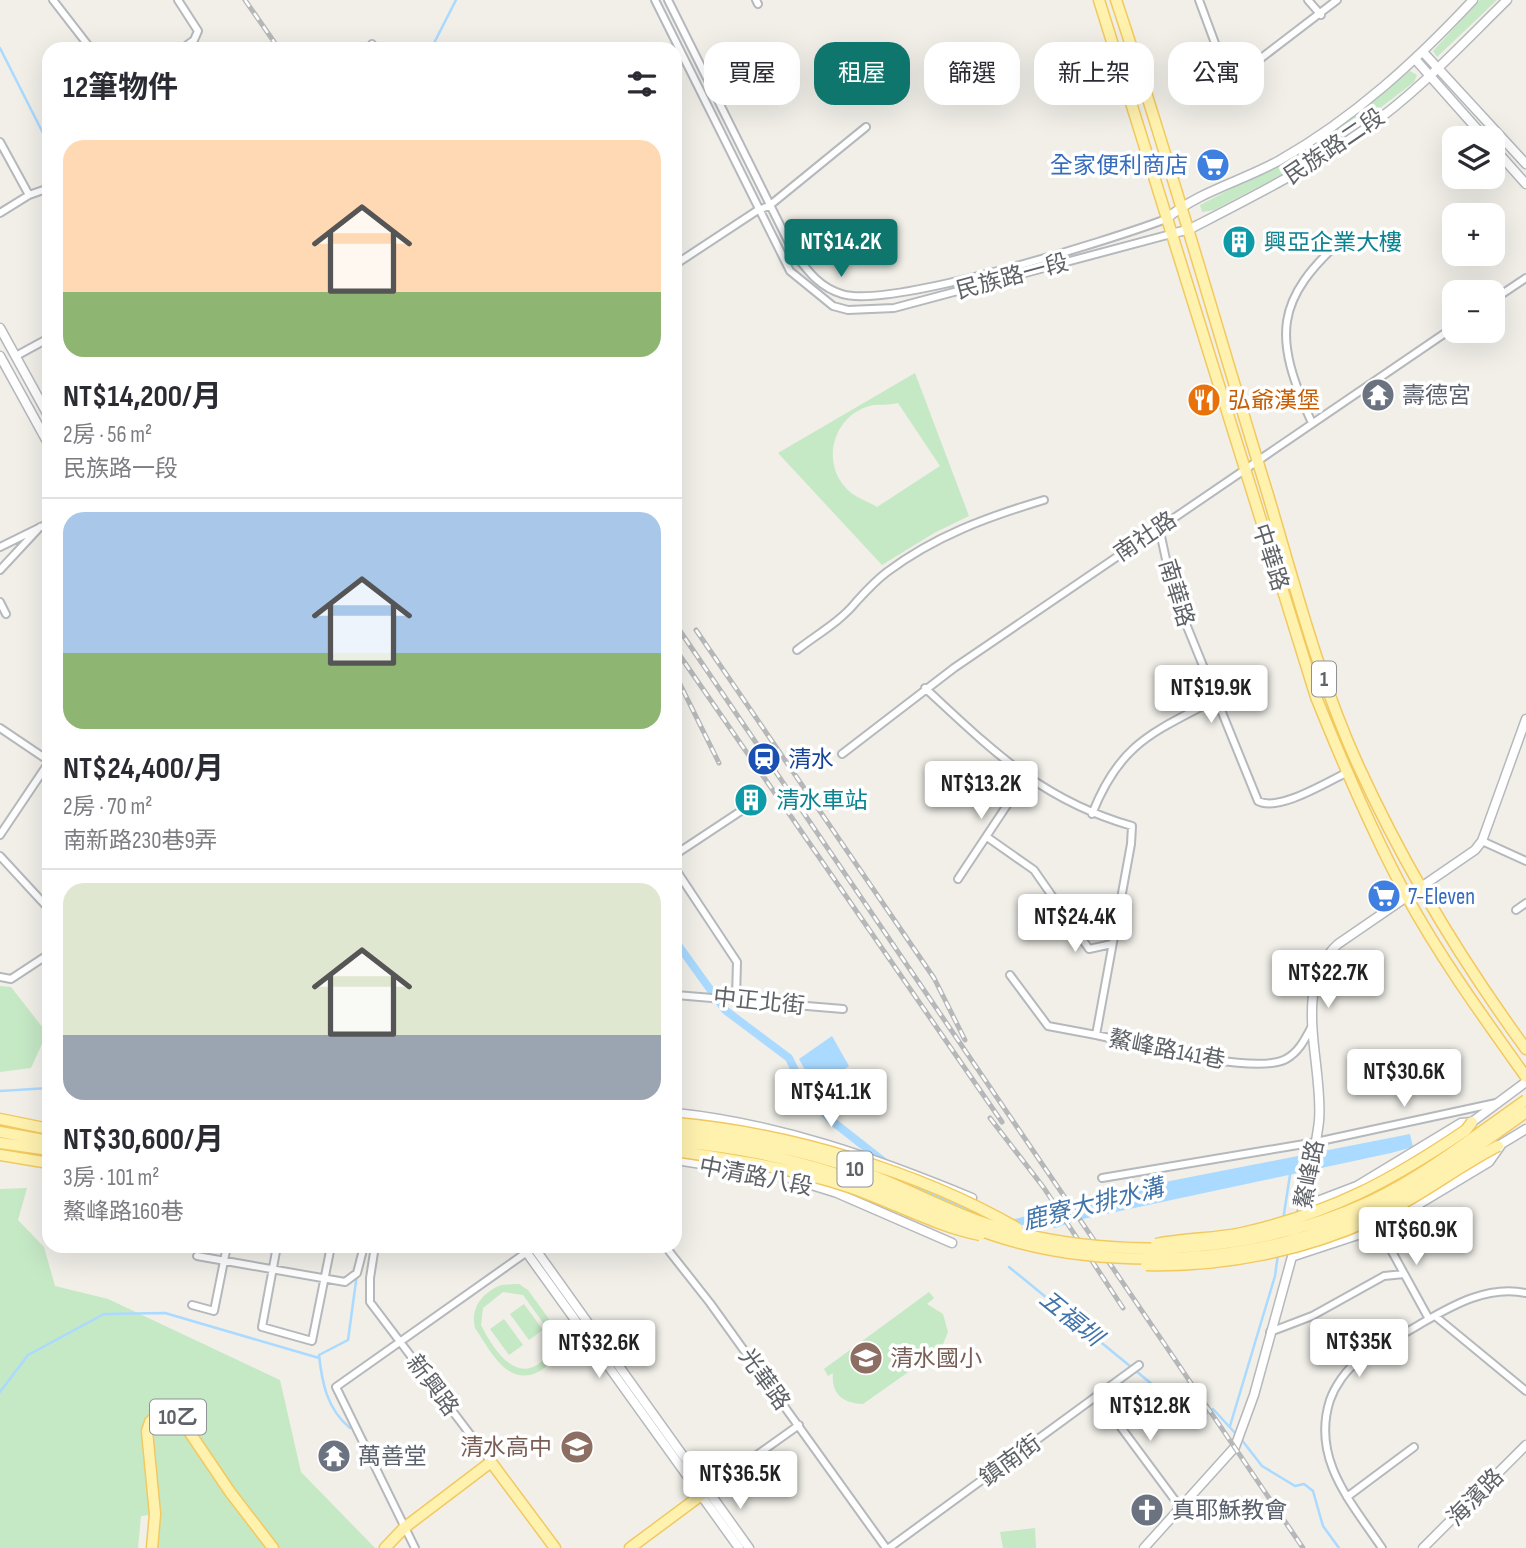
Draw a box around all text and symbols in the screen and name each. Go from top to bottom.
chip: 買屋 [704,42,800,105]
chip: 租屋 [814,42,910,105]
chip: 篩選 [924,42,1020,105]
chip: 新上架 [1034,42,1154,105]
chip: 公寓 [1168,42,1264,105]
icon: filters [623,65,661,103]
text: 12筆物件 [63,70,178,106]
street label: 民族路二段 [1279,103,1390,191]
map controls [1442,126,1505,343]
button: layers [1442,126,1505,189]
supermarket icon: 全家便利商店 [1194,146,1232,184]
place label: 全家便利商店 [1050,152,1188,180]
icon: home [299,186,425,312]
button: + [1442,203,1505,266]
pin: NT$14.2K [769,219,913,279]
building icon: 興亞企業大樓 [1220,223,1258,261]
text: NT$14.2K [800,228,882,256]
place label: 興亞企業大樓 [1264,229,1402,257]
street label: 民族路一段 [953,249,1071,305]
button: − [1442,280,1505,343]
temple icon: 壽德宮 [1359,376,1397,414]
text: NT$14,200/月 [63,379,222,415]
restaurant icon: 弘爺漢堡 [1185,381,1223,419]
place label: 壽德宮 [1402,382,1471,410]
place label: 弘爺漢堡 [1228,387,1320,415]
text: 2房 · 56 m² [63,421,152,449]
text: 民族路一段 [63,455,178,483]
street label: 南社路 [1109,506,1182,568]
street label: 中華路 [1246,520,1294,594]
street label: 南華路 [1153,556,1200,630]
icon: home [299,558,425,684]
road number: 1 [1312,662,1336,696]
pin: NT$19.9K [1139,666,1283,725]
text: NT$19.9K [1171,674,1251,702]
station icon: 清水 [745,740,783,778]
place label: 清水 [788,746,834,774]
text: NT$24,400/月 [63,751,224,787]
pin: NT$13.2K [909,762,1053,821]
text: NT$13.2K [941,770,1021,798]
building icon: 清水車站 [732,781,770,819]
place label: 清水車站 [776,787,868,815]
text: 2房 · 70 m² [63,793,152,821]
text: 南新路230巷9弄 [63,827,218,855]
supermarket icon: 7-Eleven [1365,877,1403,915]
place label: 7-Eleven [1408,883,1475,911]
pin: NT$24.4K [1003,894,1147,954]
text: NT$24.4K [1034,903,1116,931]
icon: home [299,929,425,1055]
pin: NT$22.7K [1256,950,1400,1010]
text: NT$22.7K [1288,959,1368,987]
street label: 中正北街 [712,983,806,1021]
street label: 鰲峰路141巷 [1106,1025,1227,1075]
pin: NT$30.6K [1332,1050,1476,1109]
text: NT$30.6K [1363,1058,1445,1086]
pin: NT$41.1K [759,1070,903,1129]
text: NT$41.1K [791,1078,871,1106]
text: NT$30,600/月 [63,1122,224,1158]
street label: 鰲峰路 [1290,1138,1330,1211]
street label: 中清路八段 [697,1152,815,1202]
road number: 10 [838,1152,872,1186]
text: 3房 · 101 m² [63,1164,159,1192]
water label: 鹿寮大排水溝 [1020,1172,1169,1236]
text: 鰲峰路160巷 [63,1198,183,1226]
pin: NT$60.9K [1344,1208,1488,1267]
text: NT$60.9K [1375,1216,1457,1244]
water label: 五福圳 [1034,1284,1110,1354]
pin: NT$32.6K [527,1320,671,1380]
pin: NT$35K [1302,1320,1416,1379]
text: NT$35K [1326,1328,1392,1356]
text: NT$32.6K [558,1329,640,1357]
school or university icon: 清水國小 [847,1339,885,1377]
street label: 光華路 [733,1343,796,1416]
place label: 清水國小 [890,1345,982,1373]
street label: 新興路 [400,1350,464,1422]
pin: NT$12.8K [1078,1384,1222,1443]
text: NT$12.8K [1110,1392,1190,1420]
road number: 10乙 [150,1400,206,1434]
school or university icon: 清水高中 [558,1428,596,1466]
street label: 鎮南街 [974,1429,1047,1492]
place label: 清水高中 [460,1434,552,1462]
temple icon: 萬善堂 [315,1437,353,1475]
place label: 萬善堂 [358,1443,427,1471]
pin: NT$36.5K [668,1452,812,1511]
text: NT$36.5K [699,1460,781,1488]
street label: 海濱路 [1442,1463,1510,1532]
church icon: 真耶穌教會 [1128,1491,1166,1529]
place label: 真耶穌教會 [1172,1497,1287,1525]

